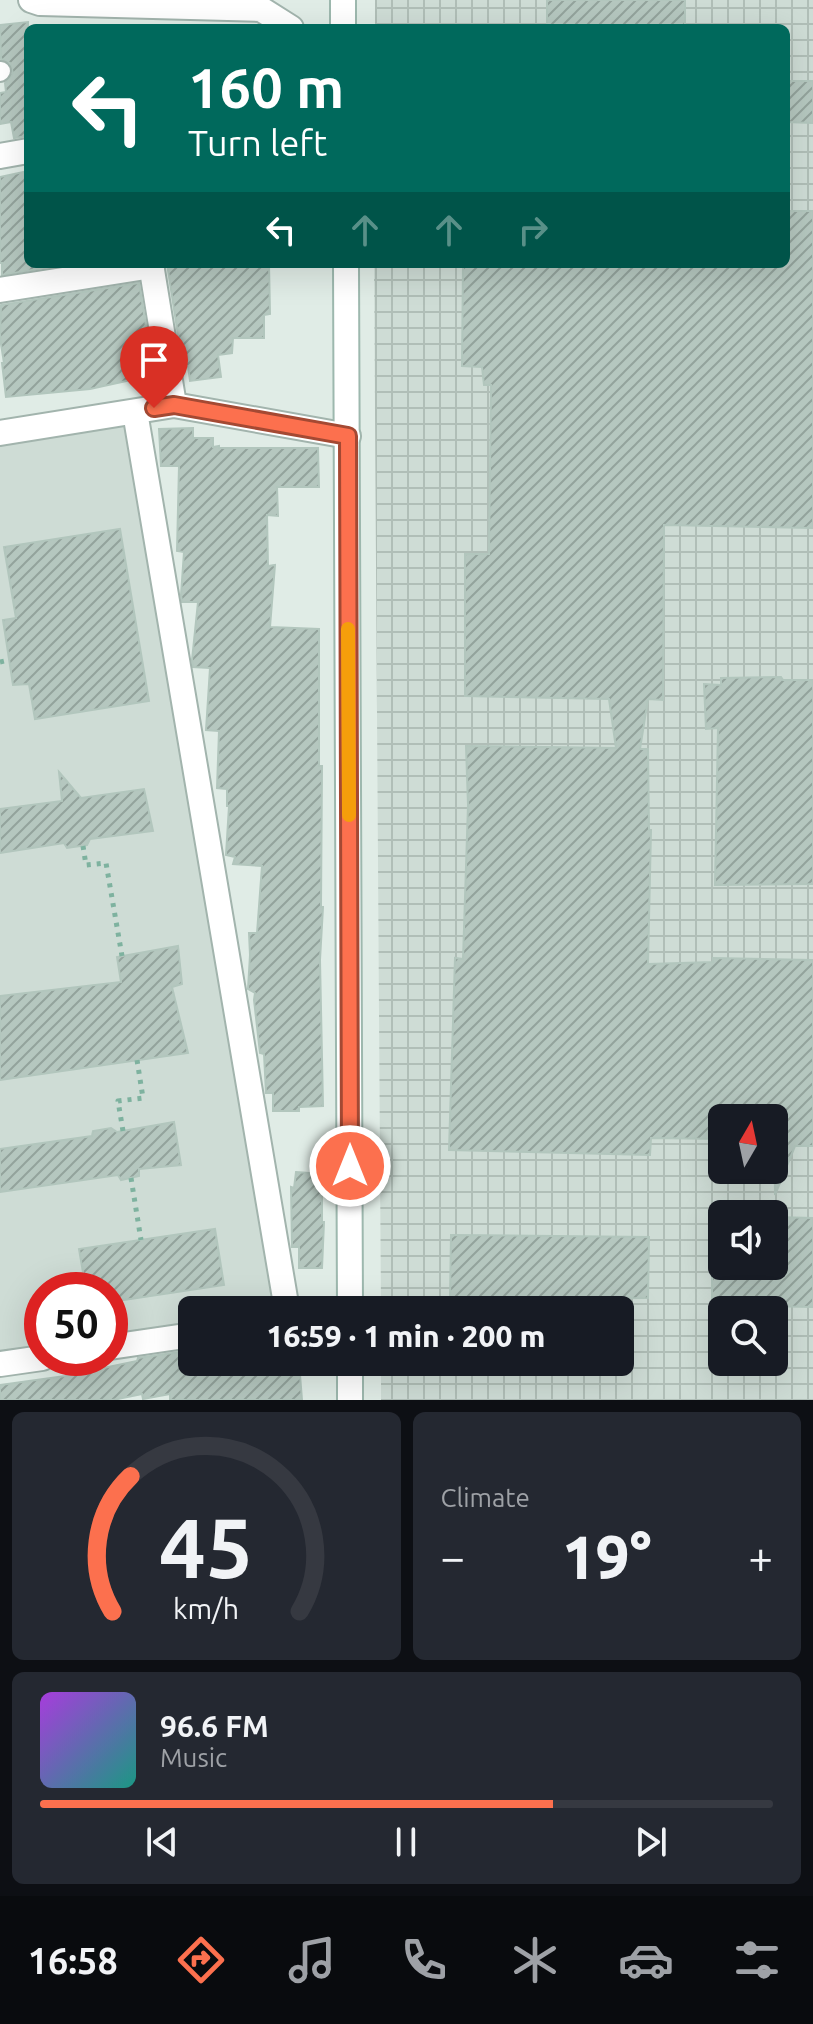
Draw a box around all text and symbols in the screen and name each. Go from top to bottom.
icon: left [56,56,160,160]
text: 160 m [188,56,344,119]
text: Turn left [188,122,327,163]
icon: left [259,208,303,252]
icon: ahead [343,208,387,252]
icon: ahead [427,208,471,252]
icon: right [511,208,555,252]
pin [120,326,188,408]
icon: arrive [132,338,176,382]
north arrow [708,1104,788,1184]
map controls [708,1104,788,1376]
position arrow [308,1124,392,1208]
button: sound [708,1200,788,1280]
speed limit sign: 50 [24,1272,128,1376]
button: search [708,1296,788,1376]
text: 16:59 · 1 min · 200 m [267,1319,545,1353]
text: Climate [441,1483,530,1512]
text: 45 [159,1500,253,1594]
text: 19° [562,1523,651,1590]
text: − [441,1532,465,1581]
text: + [748,1532,773,1581]
text: km/h [173,1592,239,1624]
text: 96.6 FM [160,1709,269,1743]
text: Music [160,1743,227,1772]
icon: previous [140,1820,184,1864]
icon: pause [384,1820,428,1864]
icon: next [629,1820,673,1864]
icon: directions [173,1932,229,1988]
icon: music [284,1932,340,1988]
icon: phone [396,1932,452,1988]
icon: climate [507,1932,563,1988]
icon: car [618,1932,674,1988]
icon: filters [729,1932,785,1988]
text: 16:58 [28,1940,118,1981]

